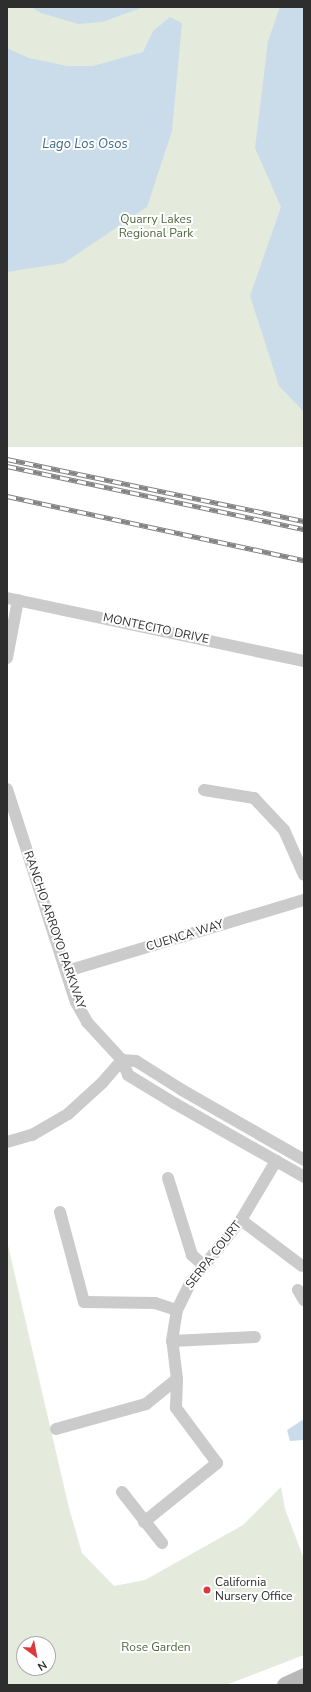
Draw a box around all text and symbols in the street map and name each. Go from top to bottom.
water label: Lago Los Osos [42,136,128,152]
park label: Quarry Lakes Regional Park [119,213,193,241]
street label: MONTECITO DRIVE [102,611,210,647]
street label: RANCHO ARROYO PARKWAY [20,849,88,1011]
street label: CUENCA WAY [145,917,225,955]
street label: SERPA COURT [183,1218,245,1292]
place label: California Nursery Office [215,1576,292,1604]
marker: California Nursery Office [202,1585,212,1595]
north arrow [16,1636,56,1676]
park label: Rose Garden [121,1641,191,1655]
text: N [35,1657,50,1674]

